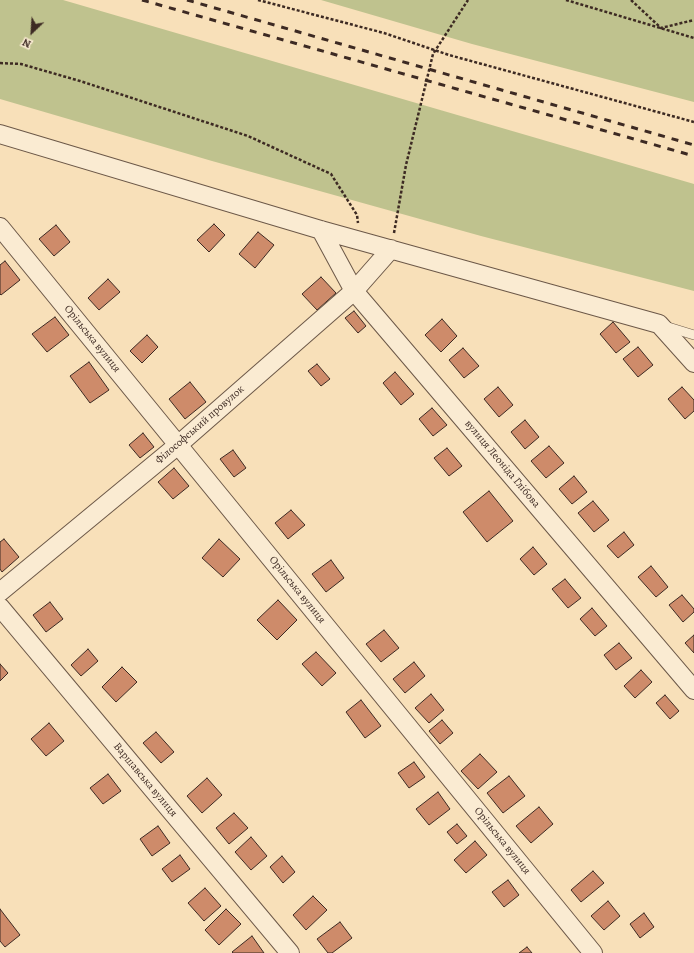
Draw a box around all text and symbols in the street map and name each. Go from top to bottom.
north arrow [12,12,52,52]
text: N [20,35,34,52]
street label: Орільська вулиця [61,303,123,375]
street label: Філософський провулок [153,383,247,467]
street label: вулиця Леоніда Глібова [461,417,543,511]
street label: Орільська вулиця [266,554,328,626]
street label: Варшавська вулиця [110,740,180,820]
street label: Орільська вулиця [471,805,533,877]

